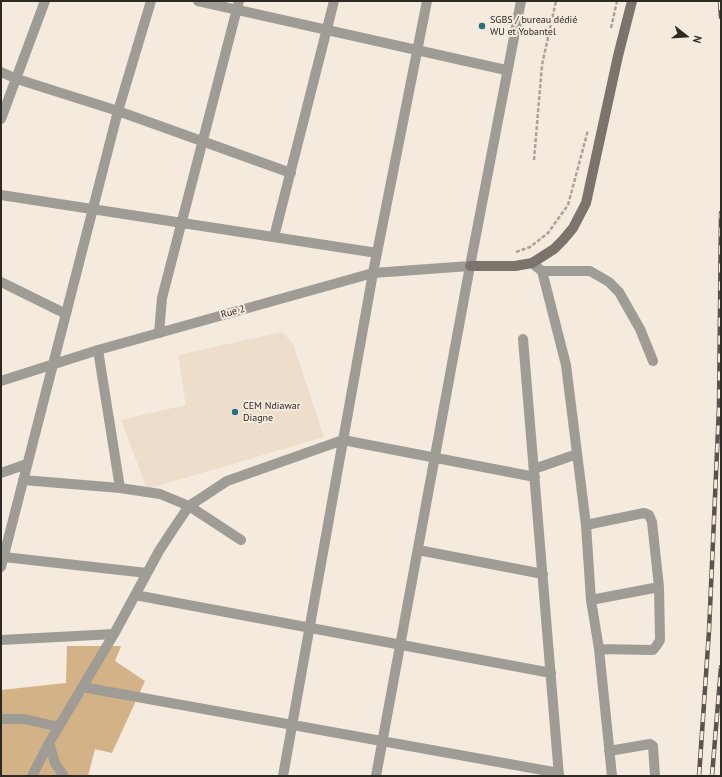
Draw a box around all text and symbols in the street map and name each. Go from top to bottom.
place label: SGBS / bureau dédié WU et Yobantel [490,14,577,38]
north arrow [666,16,706,56]
marker: SGBS / bureau dédié WU et Yobantel [477,21,487,31]
text: N [690,34,705,45]
street label: Rue 2 [220,303,246,321]
place label: CEM Ndiawar Diagne [243,400,300,424]
marker: CEM Ndiawar Diagne [230,407,240,417]

